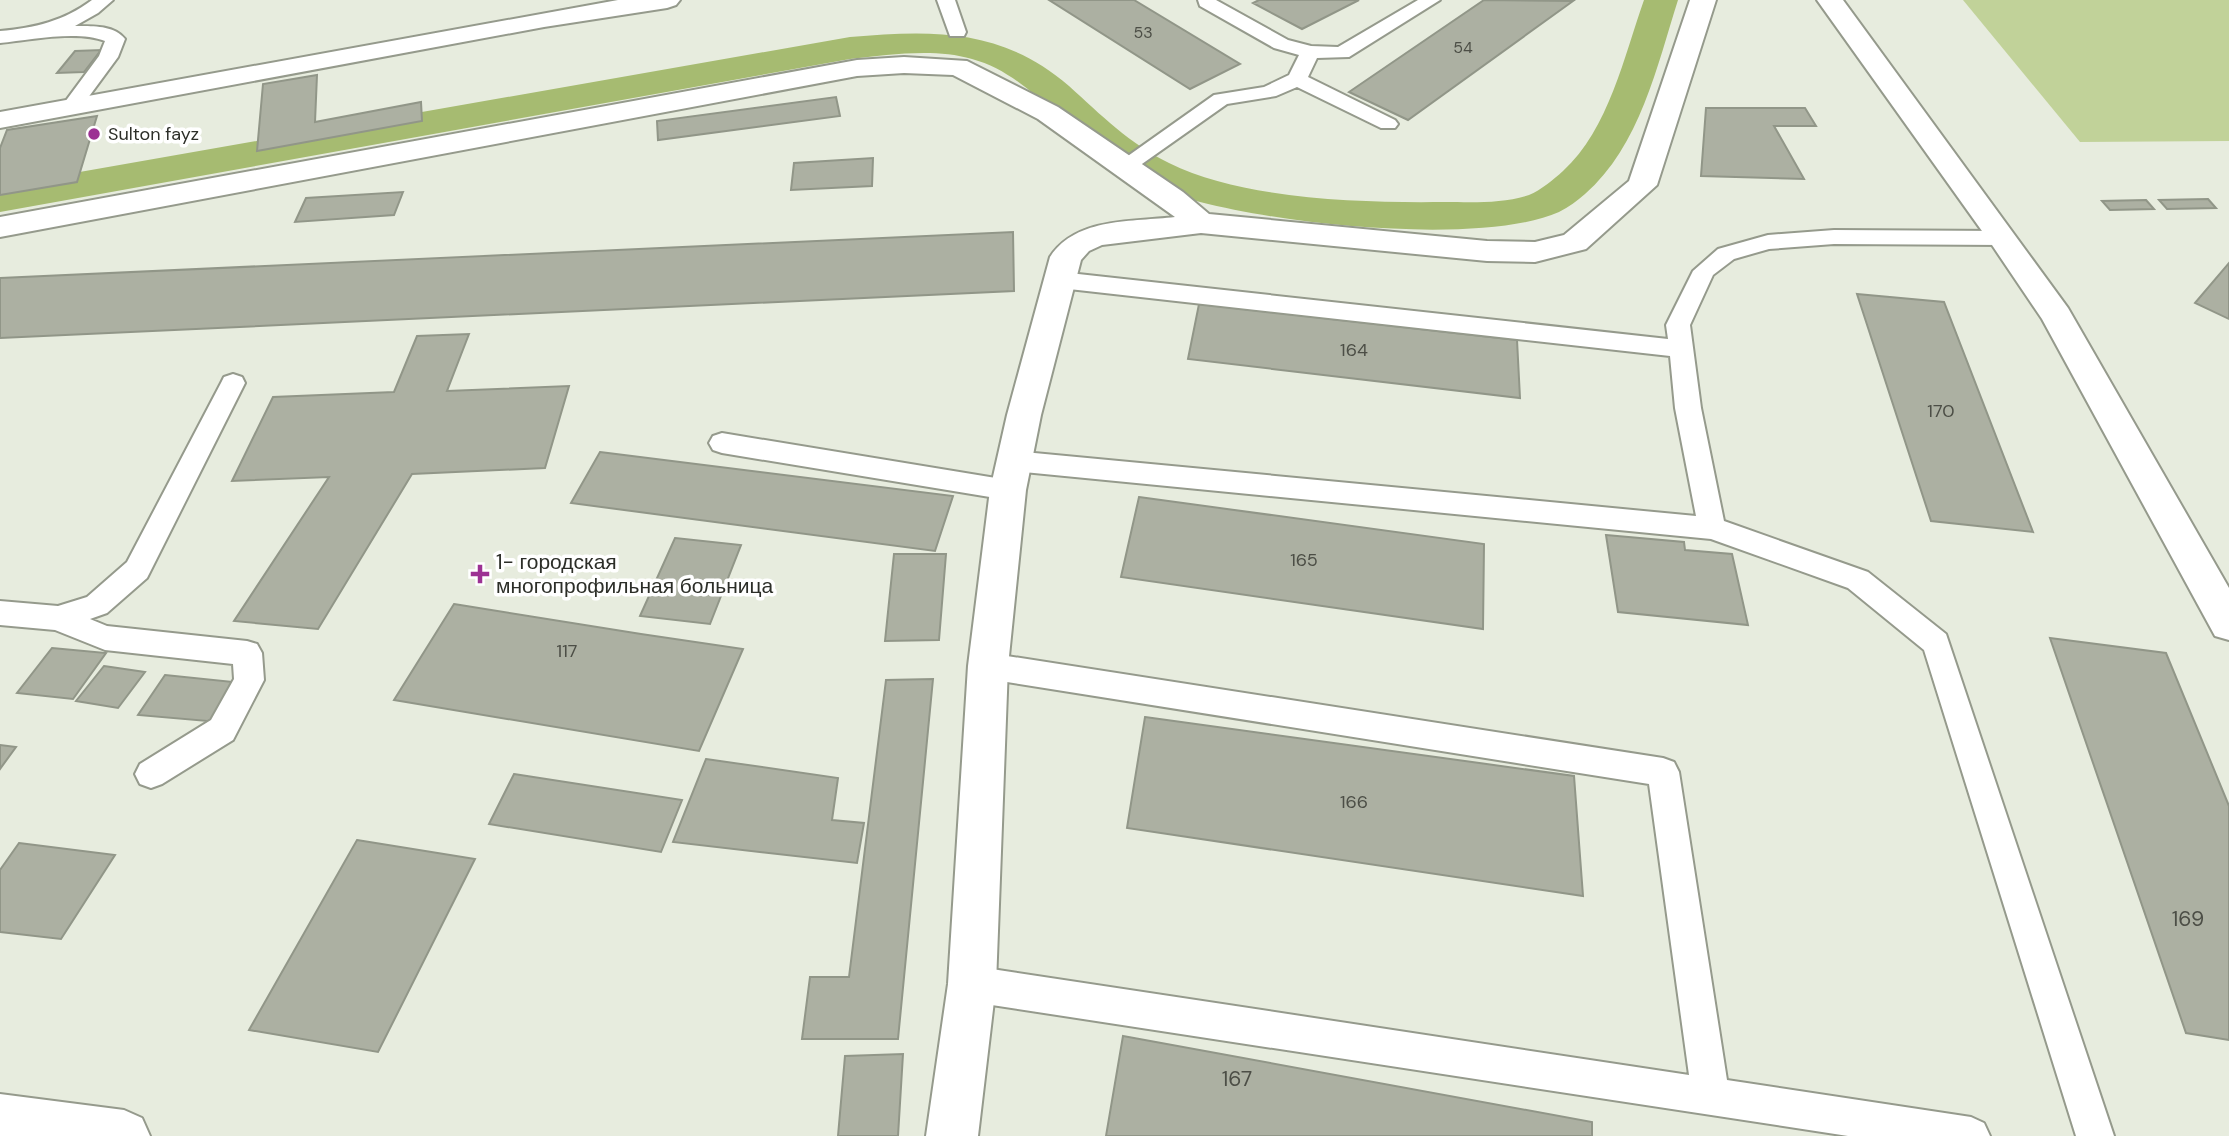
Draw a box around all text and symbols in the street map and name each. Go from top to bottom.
house number: 53 [1133,22,1153,43]
house number: 54 [1453,37,1473,58]
place label: Sulton fayz [108,122,199,146]
marker: Sulton fayz [86,126,102,142]
house number: 164 [1340,338,1368,362]
house number: 170 [1927,399,1955,423]
place label: 1- городская многопрофильная больница [496,548,774,600]
house number: 165 [1290,548,1318,572]
marker: 1- городская многопрофильная больница [470,564,490,584]
house number: 117 [557,639,577,663]
house number: 166 [1340,790,1368,814]
house number: 169 [2172,905,2204,933]
house number: 167 [1222,1065,1252,1093]

